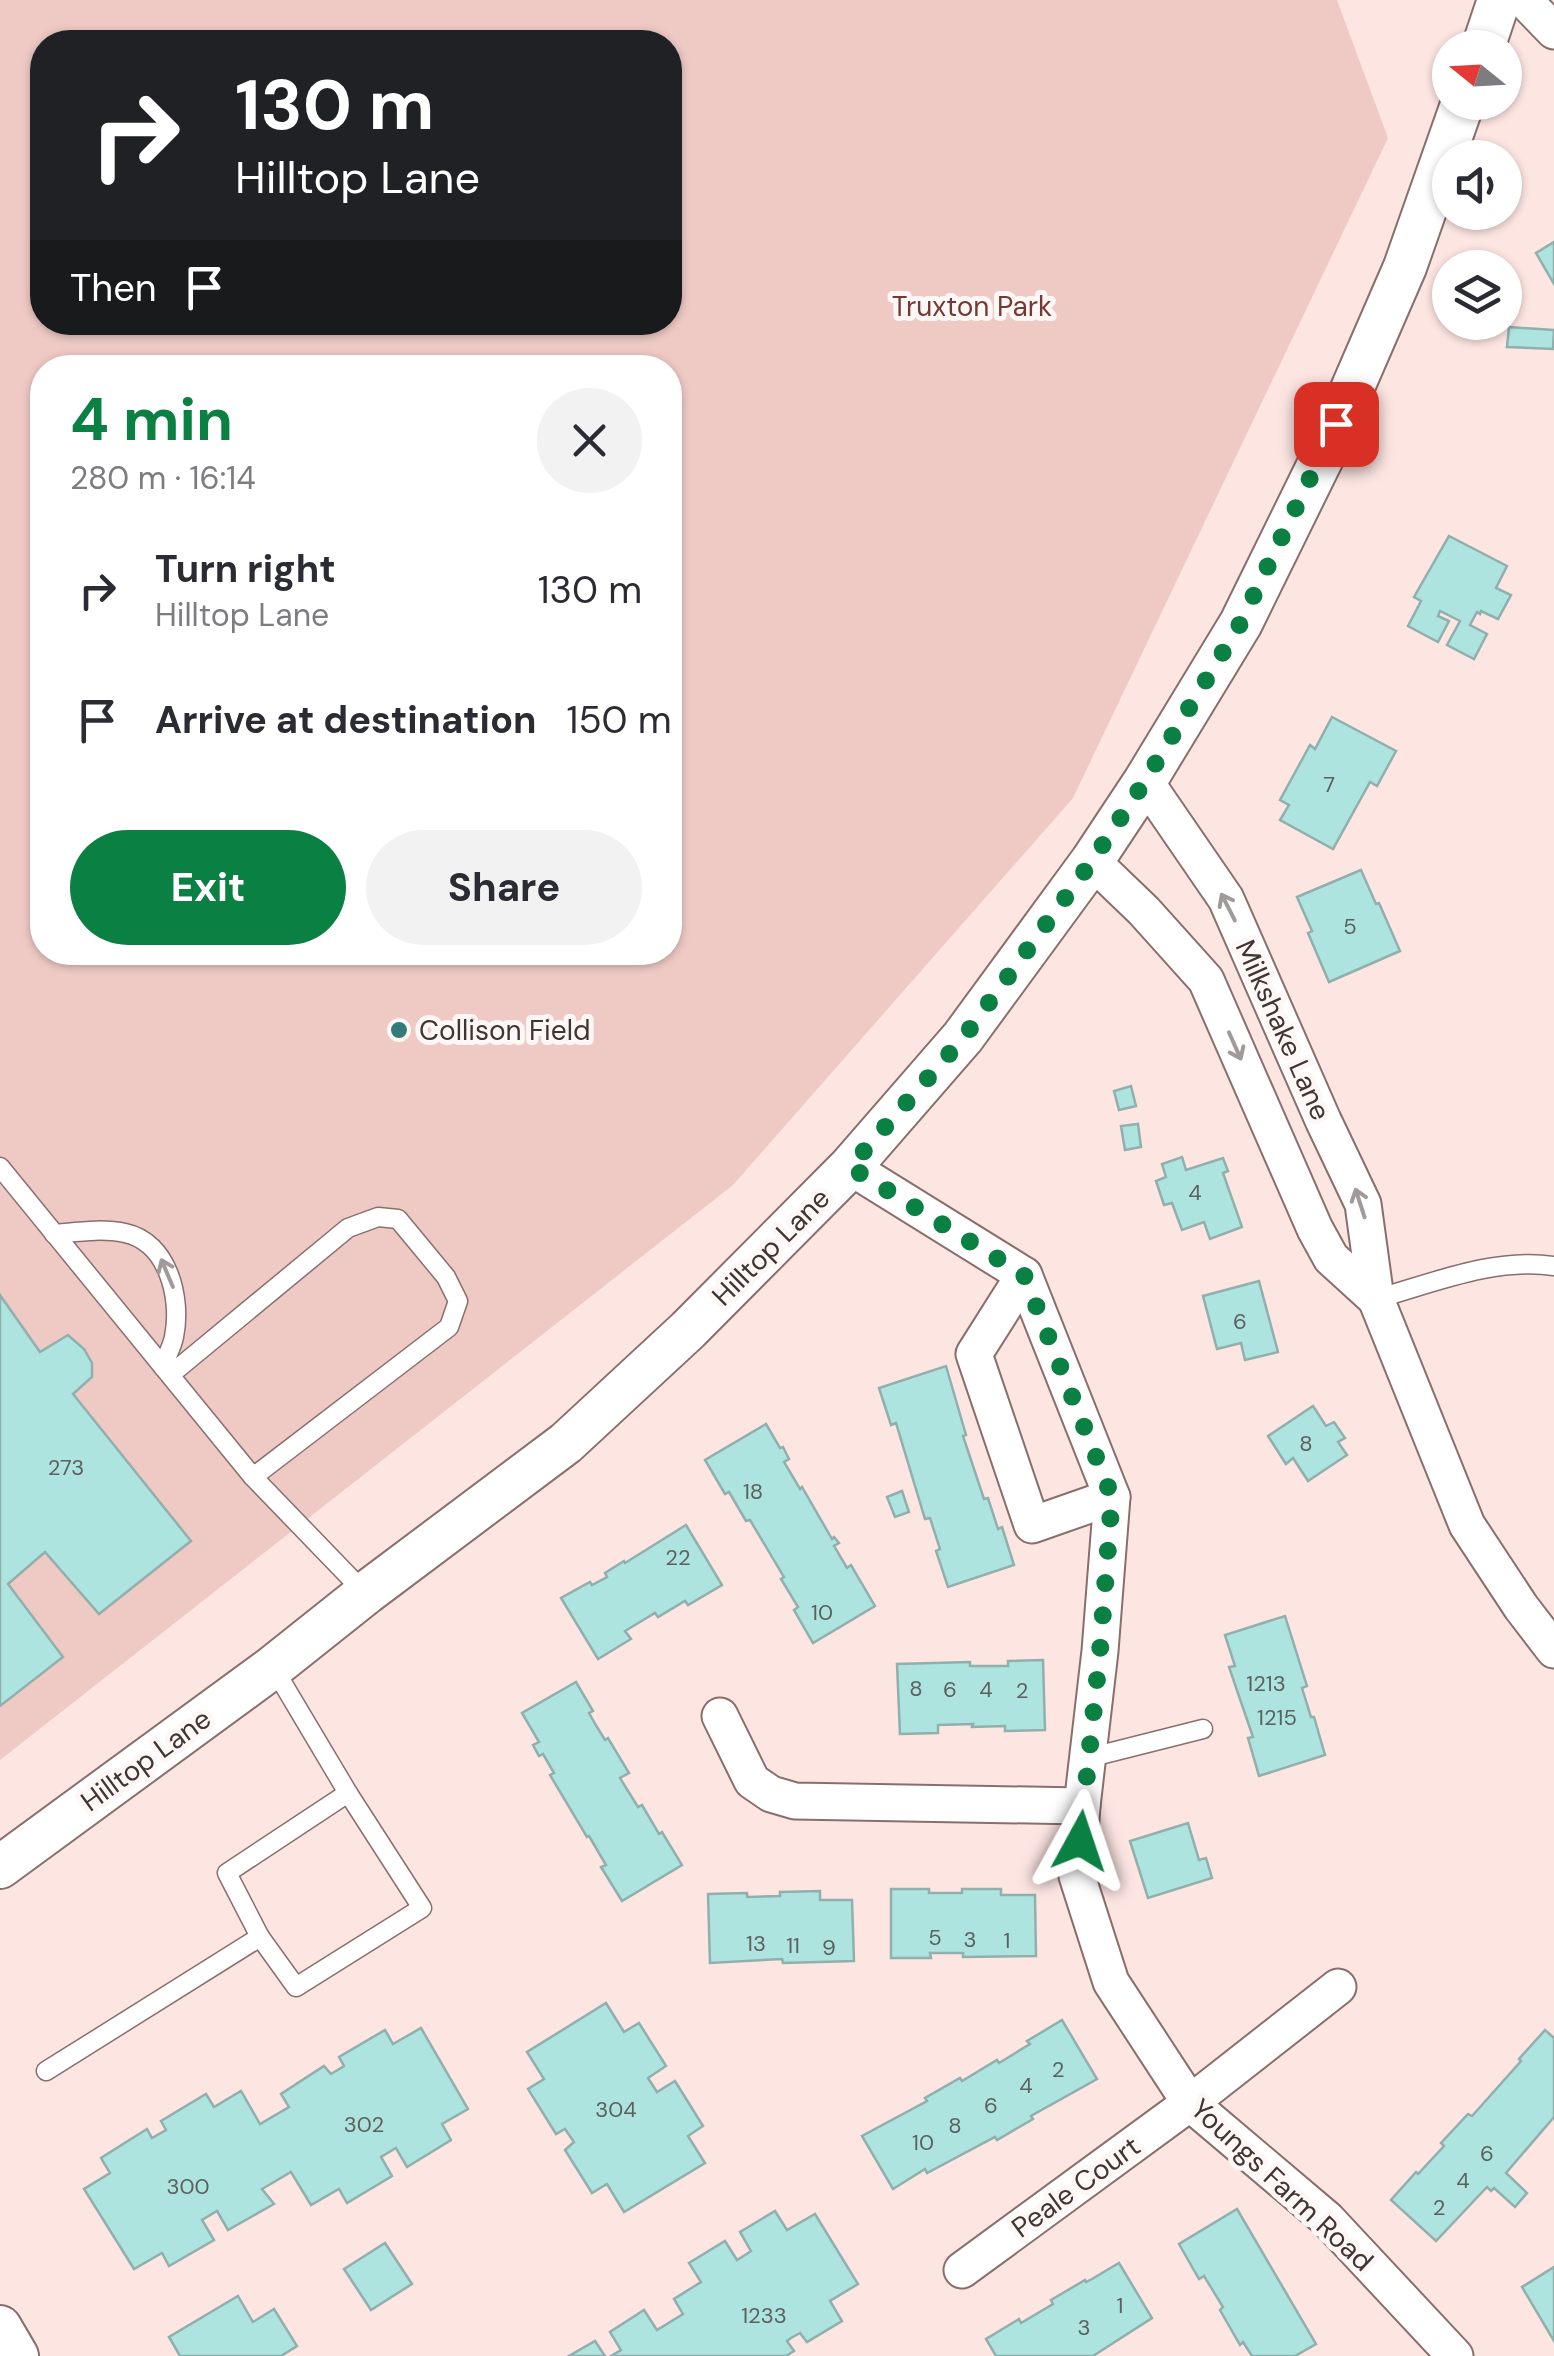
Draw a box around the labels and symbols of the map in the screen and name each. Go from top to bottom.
north arrow [1432,30,1522,120]
park label: Truxton Park [892,288,1052,325]
pin [1294,382,1379,467]
house number: 7 [1323,770,1335,799]
one-way arrow [1218,892,1237,922]
house number: 5 [1343,912,1357,941]
street label: Milkshake Lane [1227,934,1339,1126]
place label: Collison Field [419,1012,590,1049]
marker: Collison Field [388,1019,410,1041]
one-way arrow [1227,1030,1245,1061]
house number: 4 [1188,1178,1202,1207]
street label: Hilltop Lane [704,1180,838,1314]
one-way arrow [1350,1188,1368,1220]
one-way arrow [156,1258,174,1289]
house number: 6 [1233,1307,1247,1336]
house number: 8 [1299,1429,1313,1458]
house number: 273 [48,1453,84,1482]
house number: 18 [743,1477,763,1506]
house number: 22 [665,1543,691,1572]
house number: 10 [811,1598,833,1627]
house number: 1213 [1246,1669,1286,1698]
house number: 8 [909,1674,923,1703]
house number: 6 [943,1675,957,1704]
house number: 4 [979,1675,993,1704]
house number: 2 [1016,1676,1028,1705]
street label: Hilltop Lane [73,1700,219,1820]
house number: 1215 [1257,1703,1297,1732]
position arrow [1028,1789,1132,1893]
house number: 5 [928,1923,942,1952]
house number: 3 [963,1925,977,1954]
house number: 1 [1004,1926,1010,1955]
house number: 13 [746,1929,766,1958]
house number: 11 [786,1931,800,1960]
house number: 9 [822,1933,836,1962]
house number: 2 [1052,2055,1064,2084]
house number: 4 [1019,2071,1033,2100]
house number: 6 [984,2091,998,2120]
street label: Youngs Farm Road [1183,2091,1381,2279]
house number: 304 [595,2095,637,2124]
house number: 302 [344,2110,384,2139]
house number: 8 [948,2111,962,2140]
house number: 10 [912,2128,934,2157]
street label: Peale Court [1004,2128,1148,2246]
house number: 6 [1480,2139,1494,2168]
house number: 4 [1456,2166,1470,2195]
house number: 300 [166,2172,210,2201]
house number: 2 [1433,2193,1445,2222]
house number: 1 [1117,2291,1123,2320]
house number: 1233 [741,2301,787,2330]
house number: 3 [1077,2313,1091,2342]

